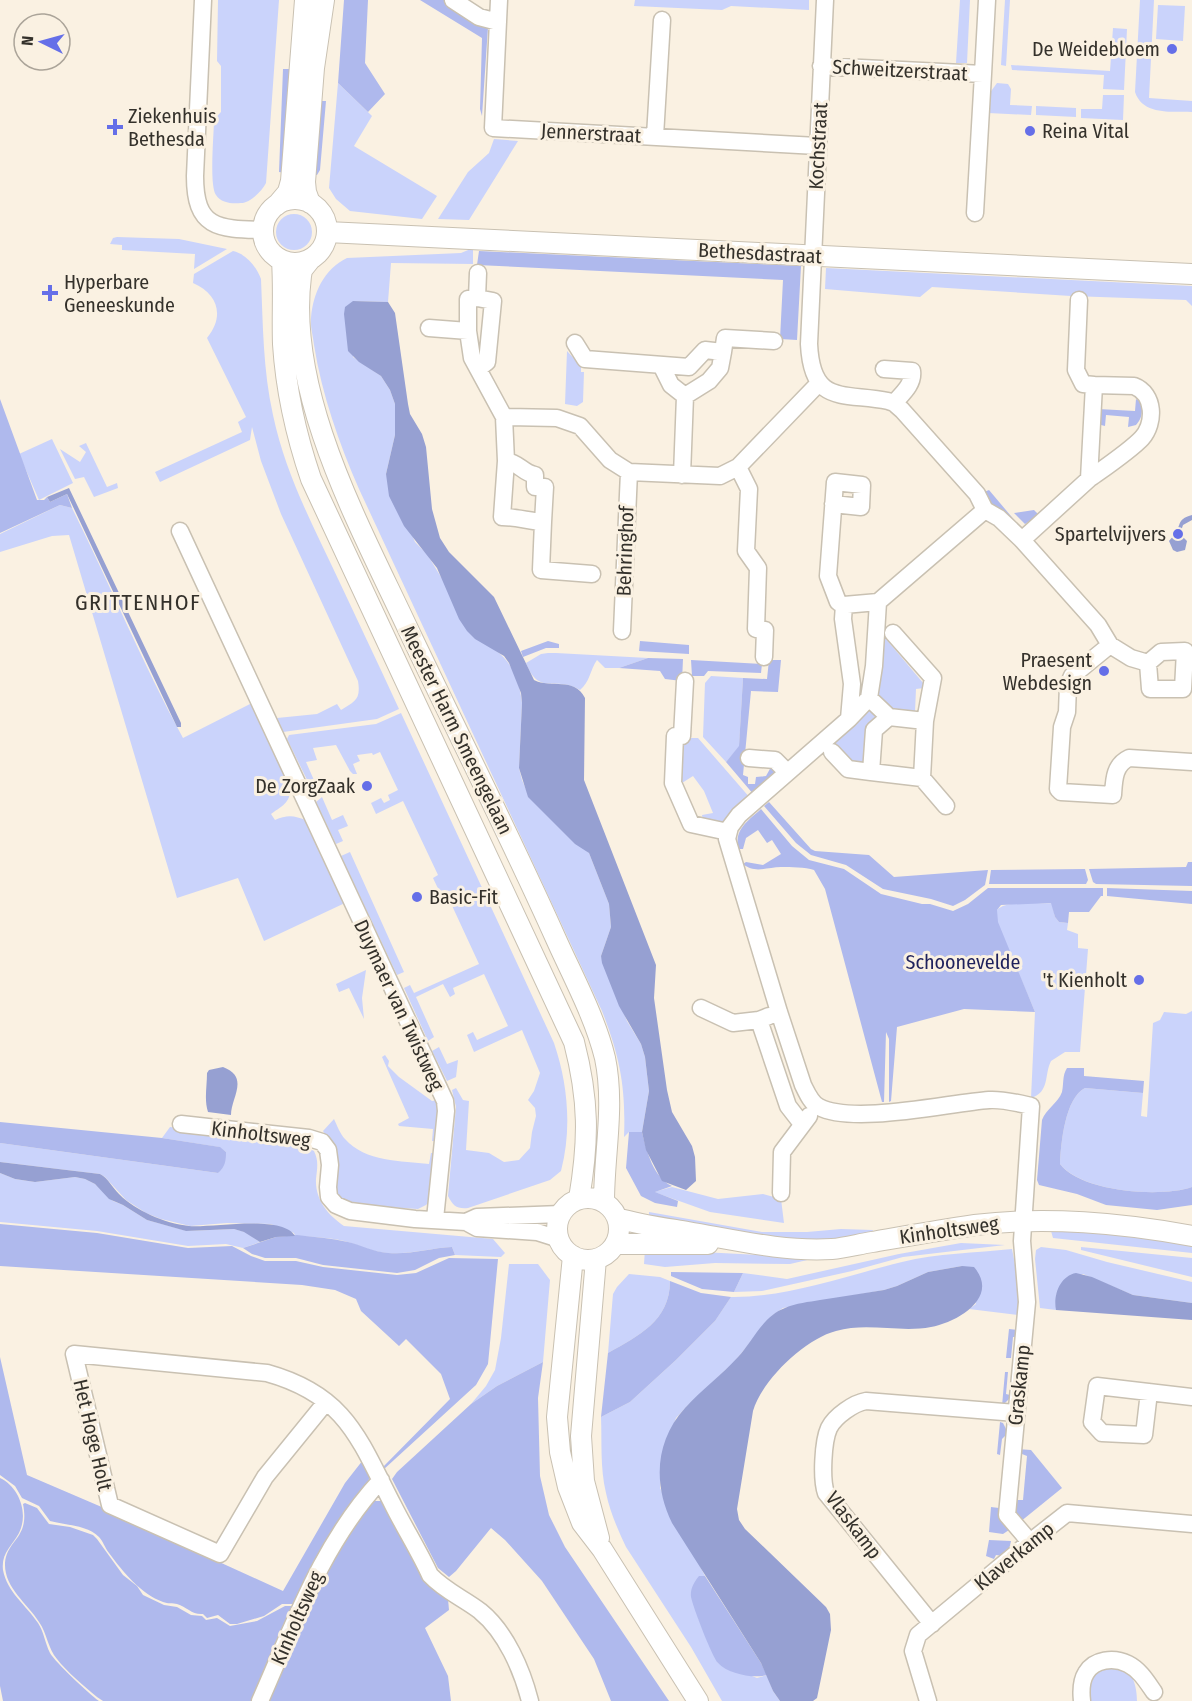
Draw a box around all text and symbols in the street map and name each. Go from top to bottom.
north arrow [12,12,72,72]
text: N [18,35,37,46]
place label: De Weidebloem [1032,37,1160,61]
marker: De Weidebloem [1165,42,1179,56]
street label: Schweitzerstraat [832,54,969,86]
street label: Kochstraat [804,101,832,190]
place label: Ziekenhuis Bethesda [128,104,217,151]
marker: Ziekenhuis Bethesda [106,118,124,136]
street label: Jennerstraat [540,118,642,148]
place label: Reina Vital [1042,119,1129,143]
marker: Reina Vital [1023,124,1037,138]
street label: Bethesdastraat [697,238,823,268]
place label: Hyperbare Geneeskunde [64,270,175,317]
marker: Hyperbare Geneeskunde [41,284,59,302]
street label: Behringhof [611,503,639,597]
place label: Spartelvijvers [1055,522,1166,546]
marker: Spartelvijvers [1171,527,1185,541]
district label: GRITTENHOF [75,589,201,616]
street label: Meester Harm Smeengelaan [396,622,518,838]
place label: Praesent Webdesign [1003,648,1092,695]
marker: Praesent Webdesign [1097,664,1111,678]
place label: De ZorgZaak [255,774,356,798]
marker: De ZorgZaak [360,779,374,793]
place label: Basic-Fit [429,885,498,909]
marker: Basic-Fit [410,890,424,904]
street label: Duymaer van Twistweg [349,916,449,1095]
park label: Schoonevelde [906,950,1020,974]
place label: 't Kienholt [1043,968,1127,992]
marker: 't Kienholt [1132,973,1146,987]
street label: Kinholtsweg [210,1116,313,1152]
street label: Kinholtsweg [898,1211,1001,1249]
street label: Graskamp [1003,1344,1035,1426]
street label: Het Hoge Holt [68,1377,118,1494]
street label: Vlaskamp [821,1486,887,1564]
street label: Klaverkamp [969,1517,1059,1595]
street label: Kinholtsweg [266,1567,329,1668]

